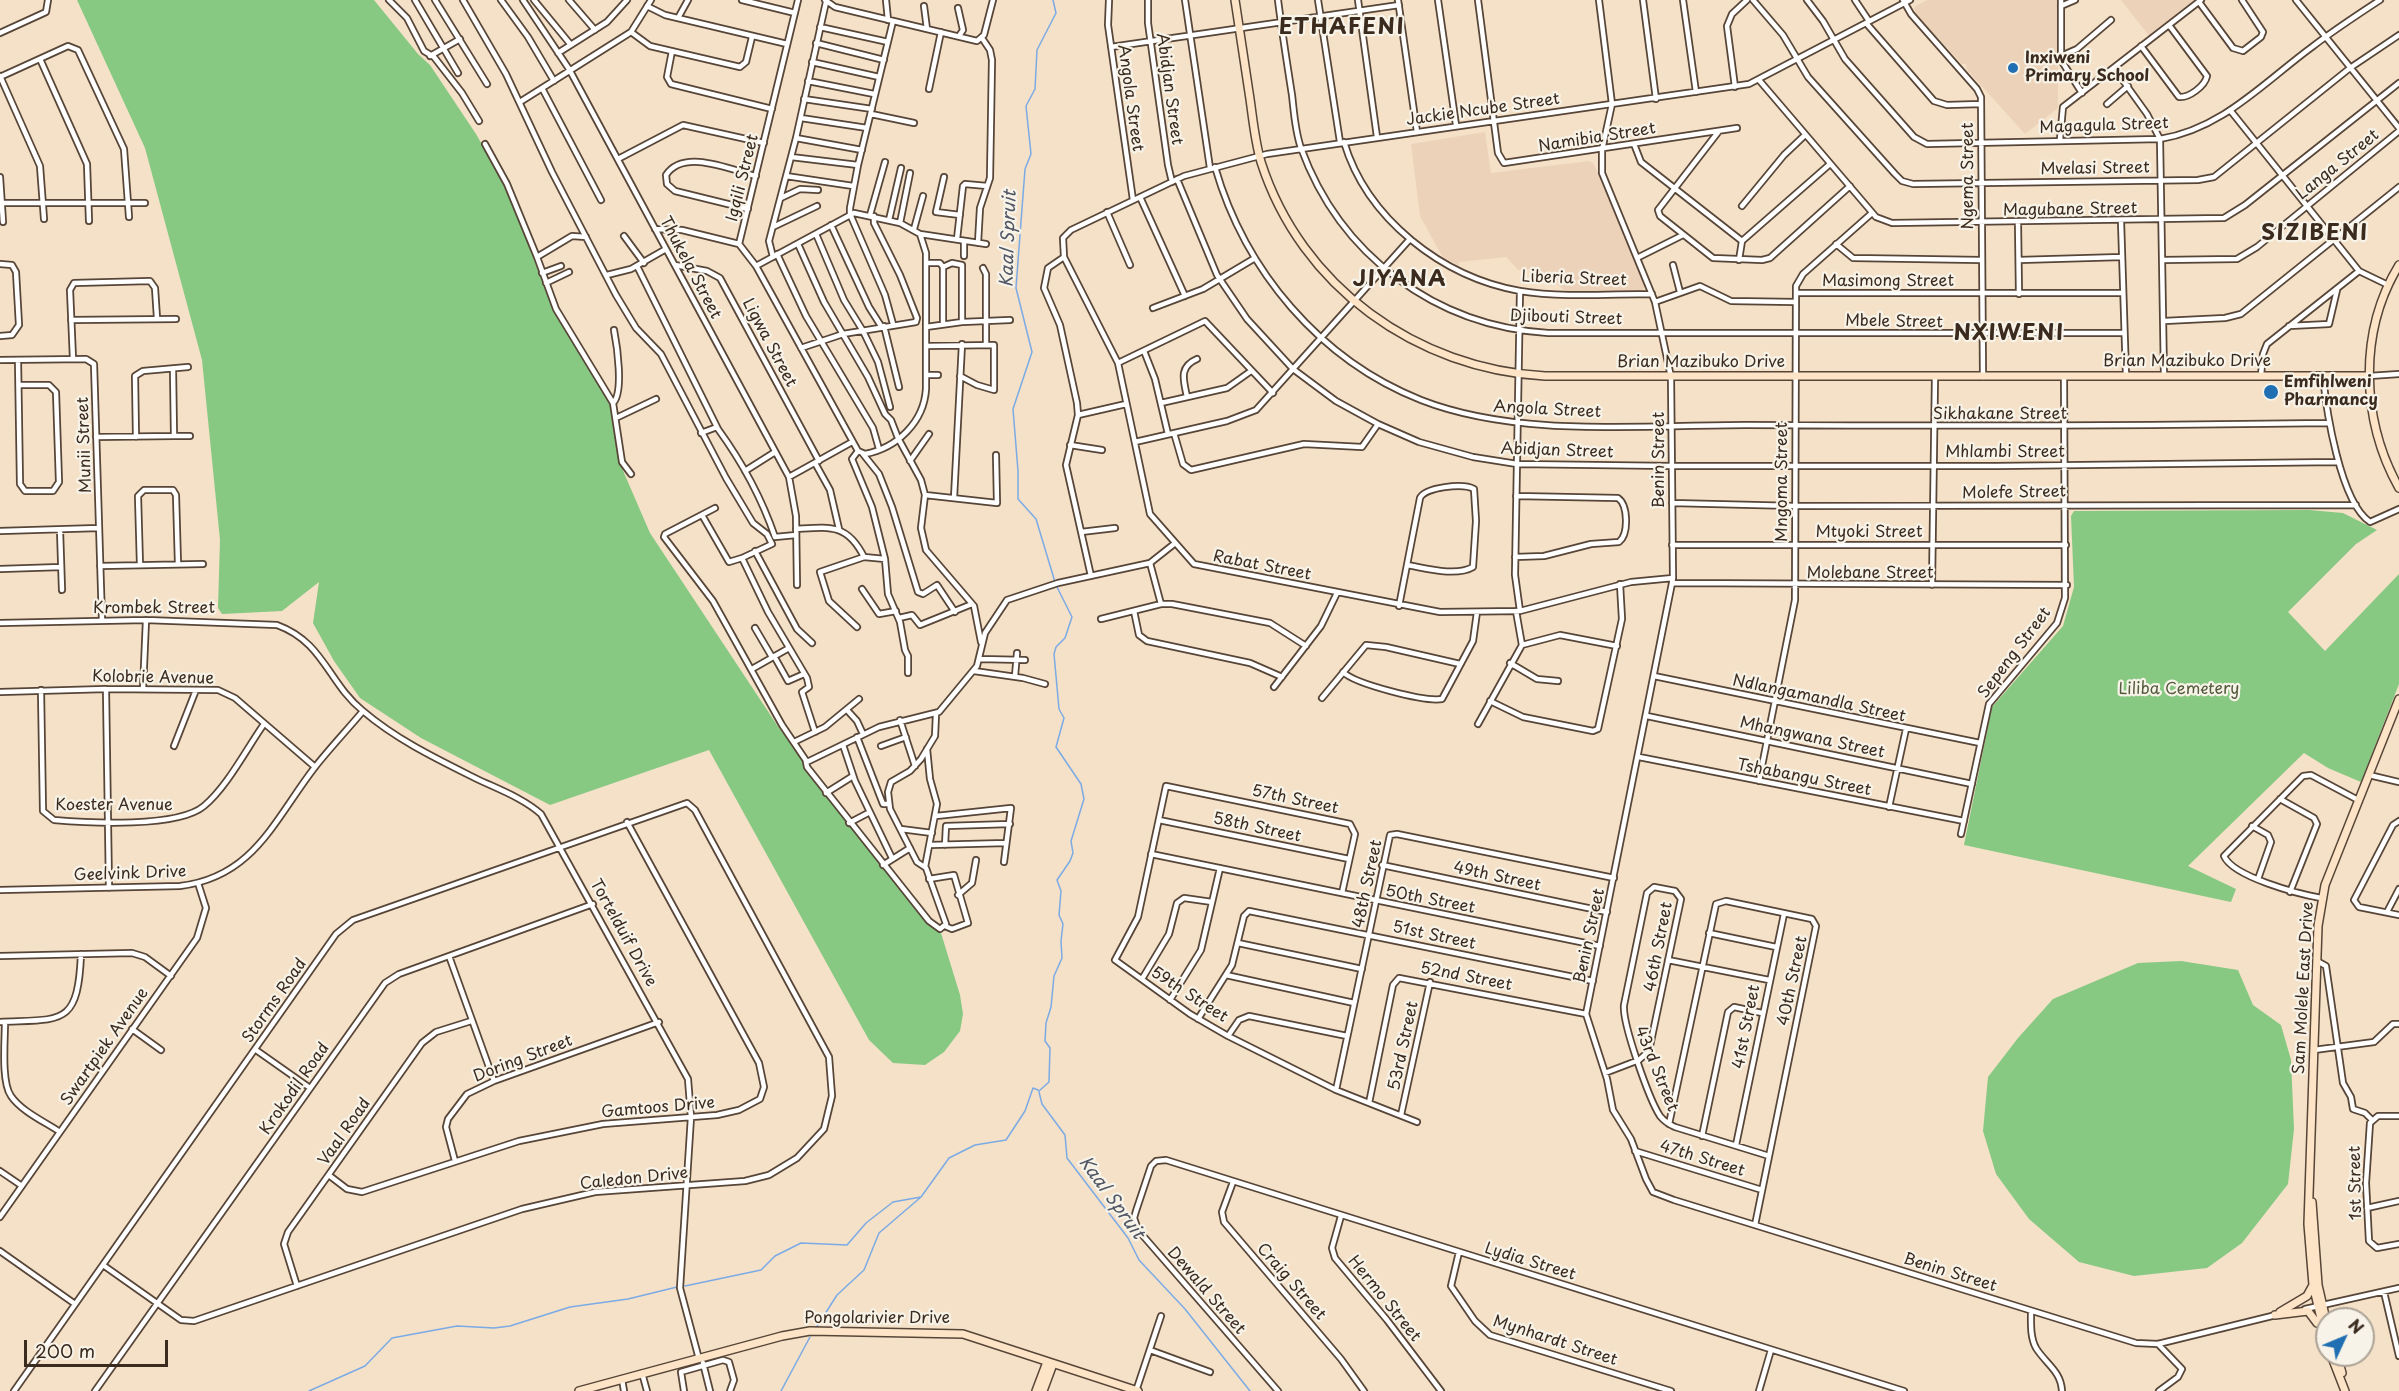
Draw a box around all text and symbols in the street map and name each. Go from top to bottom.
district label: ETHAFENI [1279,15,1405,41]
street label: Abidjan Street [1152,32,1186,146]
street label: Angola Street [1113,43,1147,153]
place label: Inxiweni Primary School [2025,49,2149,87]
marker: Inxiweni Primary School [2006,61,2020,75]
street label: Jackie Ncube Street [1405,90,1561,130]
street label: Magagula Street [2039,114,2169,138]
street label: Namibia Street [1537,119,1657,157]
street label: Ngema Street [1959,122,1979,230]
street label: Langa Street [2293,126,2383,204]
street label: Igqili Street [723,132,763,224]
street label: Mvelasi Street [2040,158,2150,180]
water label: Kaal Spruit [997,190,1021,288]
street label: Magubane Street [2003,199,2137,221]
street label: Thukela Street [655,214,725,322]
district label: SIZIBENI [2262,221,2368,247]
district label: JIYANA [1353,267,1447,293]
street label: Liberia Street [1521,268,1627,290]
street label: Masimong Street [1822,272,1954,292]
street label: Ligwa Street [738,295,800,391]
street label: Djibouti Street [1509,306,1623,330]
street label: Mbele Street [1845,312,1943,332]
district label: NXIWENI [1954,321,2064,347]
street label: Brian Mazibuko Drive [2103,352,2271,372]
street label: Brian Mazibuko Drive [1617,353,1785,373]
place label: Emfihlweni Pharmancy [2284,373,2378,411]
marker: Emfihlweni Pharmancy [2262,383,2280,401]
street label: Munii Street [74,397,96,493]
street label: Angola Street [1493,398,1601,422]
street label: Sikhakane Street [1933,405,2067,425]
street label: Benin Street [1650,412,1670,508]
street label: Mngoma Street [1773,422,1793,542]
street label: Abidjan Street [1500,439,1614,463]
street label: Mhlambi Street [1945,443,2065,463]
street label: Molefe Street [1962,482,2066,504]
street label: Mtyoki Street [1816,523,1922,543]
street label: Rabat Street [1211,547,1313,585]
street label: Molebane Street [1806,564,1934,584]
street label: Krombek Street [93,599,215,619]
street label: Sepeng Street [1975,604,2055,702]
street label: Kolobrie Avenue [92,667,214,689]
street label: Ndlangamandla Street [1731,671,1907,727]
park label: Liliba Cemetery [2119,680,2239,700]
street label: Mhangwana Street [1738,713,1886,763]
street label: Tshabangu Street [1735,756,1873,800]
street label: 57th Street [1250,781,1340,819]
street label: Koester Avenue [55,796,173,816]
street label: 58th Street [1211,809,1303,847]
street label: 48th Street [1349,838,1387,930]
street label: 49th Street [1452,858,1542,896]
street label: Geelvink Drive [73,862,187,886]
street label: Tortelduif Drive [586,876,660,990]
street label: 50th Street [1383,882,1477,918]
street label: Benin Street [1571,887,1609,985]
street label: 46th Street [1641,901,1677,993]
street label: Sam Molele East Drive [2290,901,2318,1075]
street label: 51st Street [1391,918,1477,954]
street label: 40th Street [1774,934,1812,1028]
street label: Storms Road [239,955,311,1047]
street label: 52nd Street [1418,959,1514,995]
street label: 59th Street [1147,963,1231,1027]
street label: 41st Street [1729,983,1765,1071]
street label: Swartpiek Avenue [57,984,153,1110]
street label: 53rd Street [1385,1000,1423,1092]
street label: 43rd Street [1630,1024,1682,1114]
street label: Doring Street [471,1031,575,1087]
street label: Krokodil Road [256,1039,334,1139]
street label: Gamtoos Drive [600,1093,716,1123]
street label: Vaal Road [315,1095,375,1169]
street label: 47th Street [1657,1137,1747,1181]
street label: 1st Street [2346,1146,2366,1220]
water label: Kaal Spruit [1074,1152,1148,1244]
street label: Caledon Drive [579,1164,689,1194]
street label: Lydia Street [1482,1239,1578,1285]
street label: Craig Street [1252,1240,1330,1324]
street label: Dewald Street [1163,1243,1249,1339]
street label: Benin Street [1901,1250,1999,1296]
street label: Hermo Street [1344,1252,1424,1346]
north arrow [2315,1307,2375,1367]
street label: Pongolarivier Drive [804,1309,950,1329]
street label: Mynhardt Street [1490,1312,1620,1370]
text: N [2343,1313,2370,1339]
scale bar [27,1328,171,1366]
text: 200 m [35,1337,95,1364]

